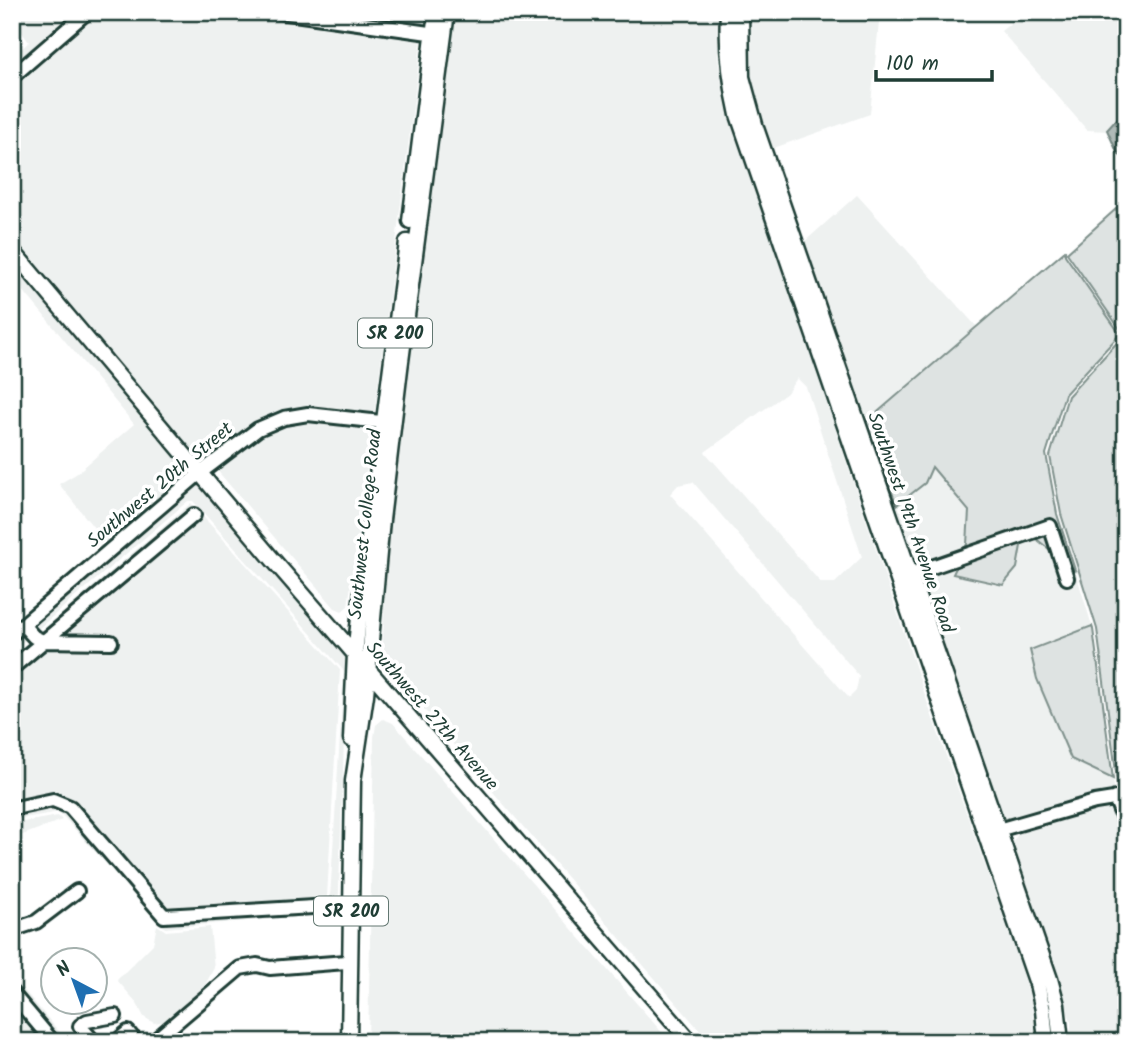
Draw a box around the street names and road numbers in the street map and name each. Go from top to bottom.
road number: SR 200 [358,318,432,348]
street label: Southwest 19th Avenue Road [858,408,962,638]
street label: Southwest 20th Street [80,415,241,556]
street label: Southwest College Road [341,427,391,621]
street label: Southwest 27th Avenue [358,635,506,798]
road number: SR 200 [314,896,388,926]

